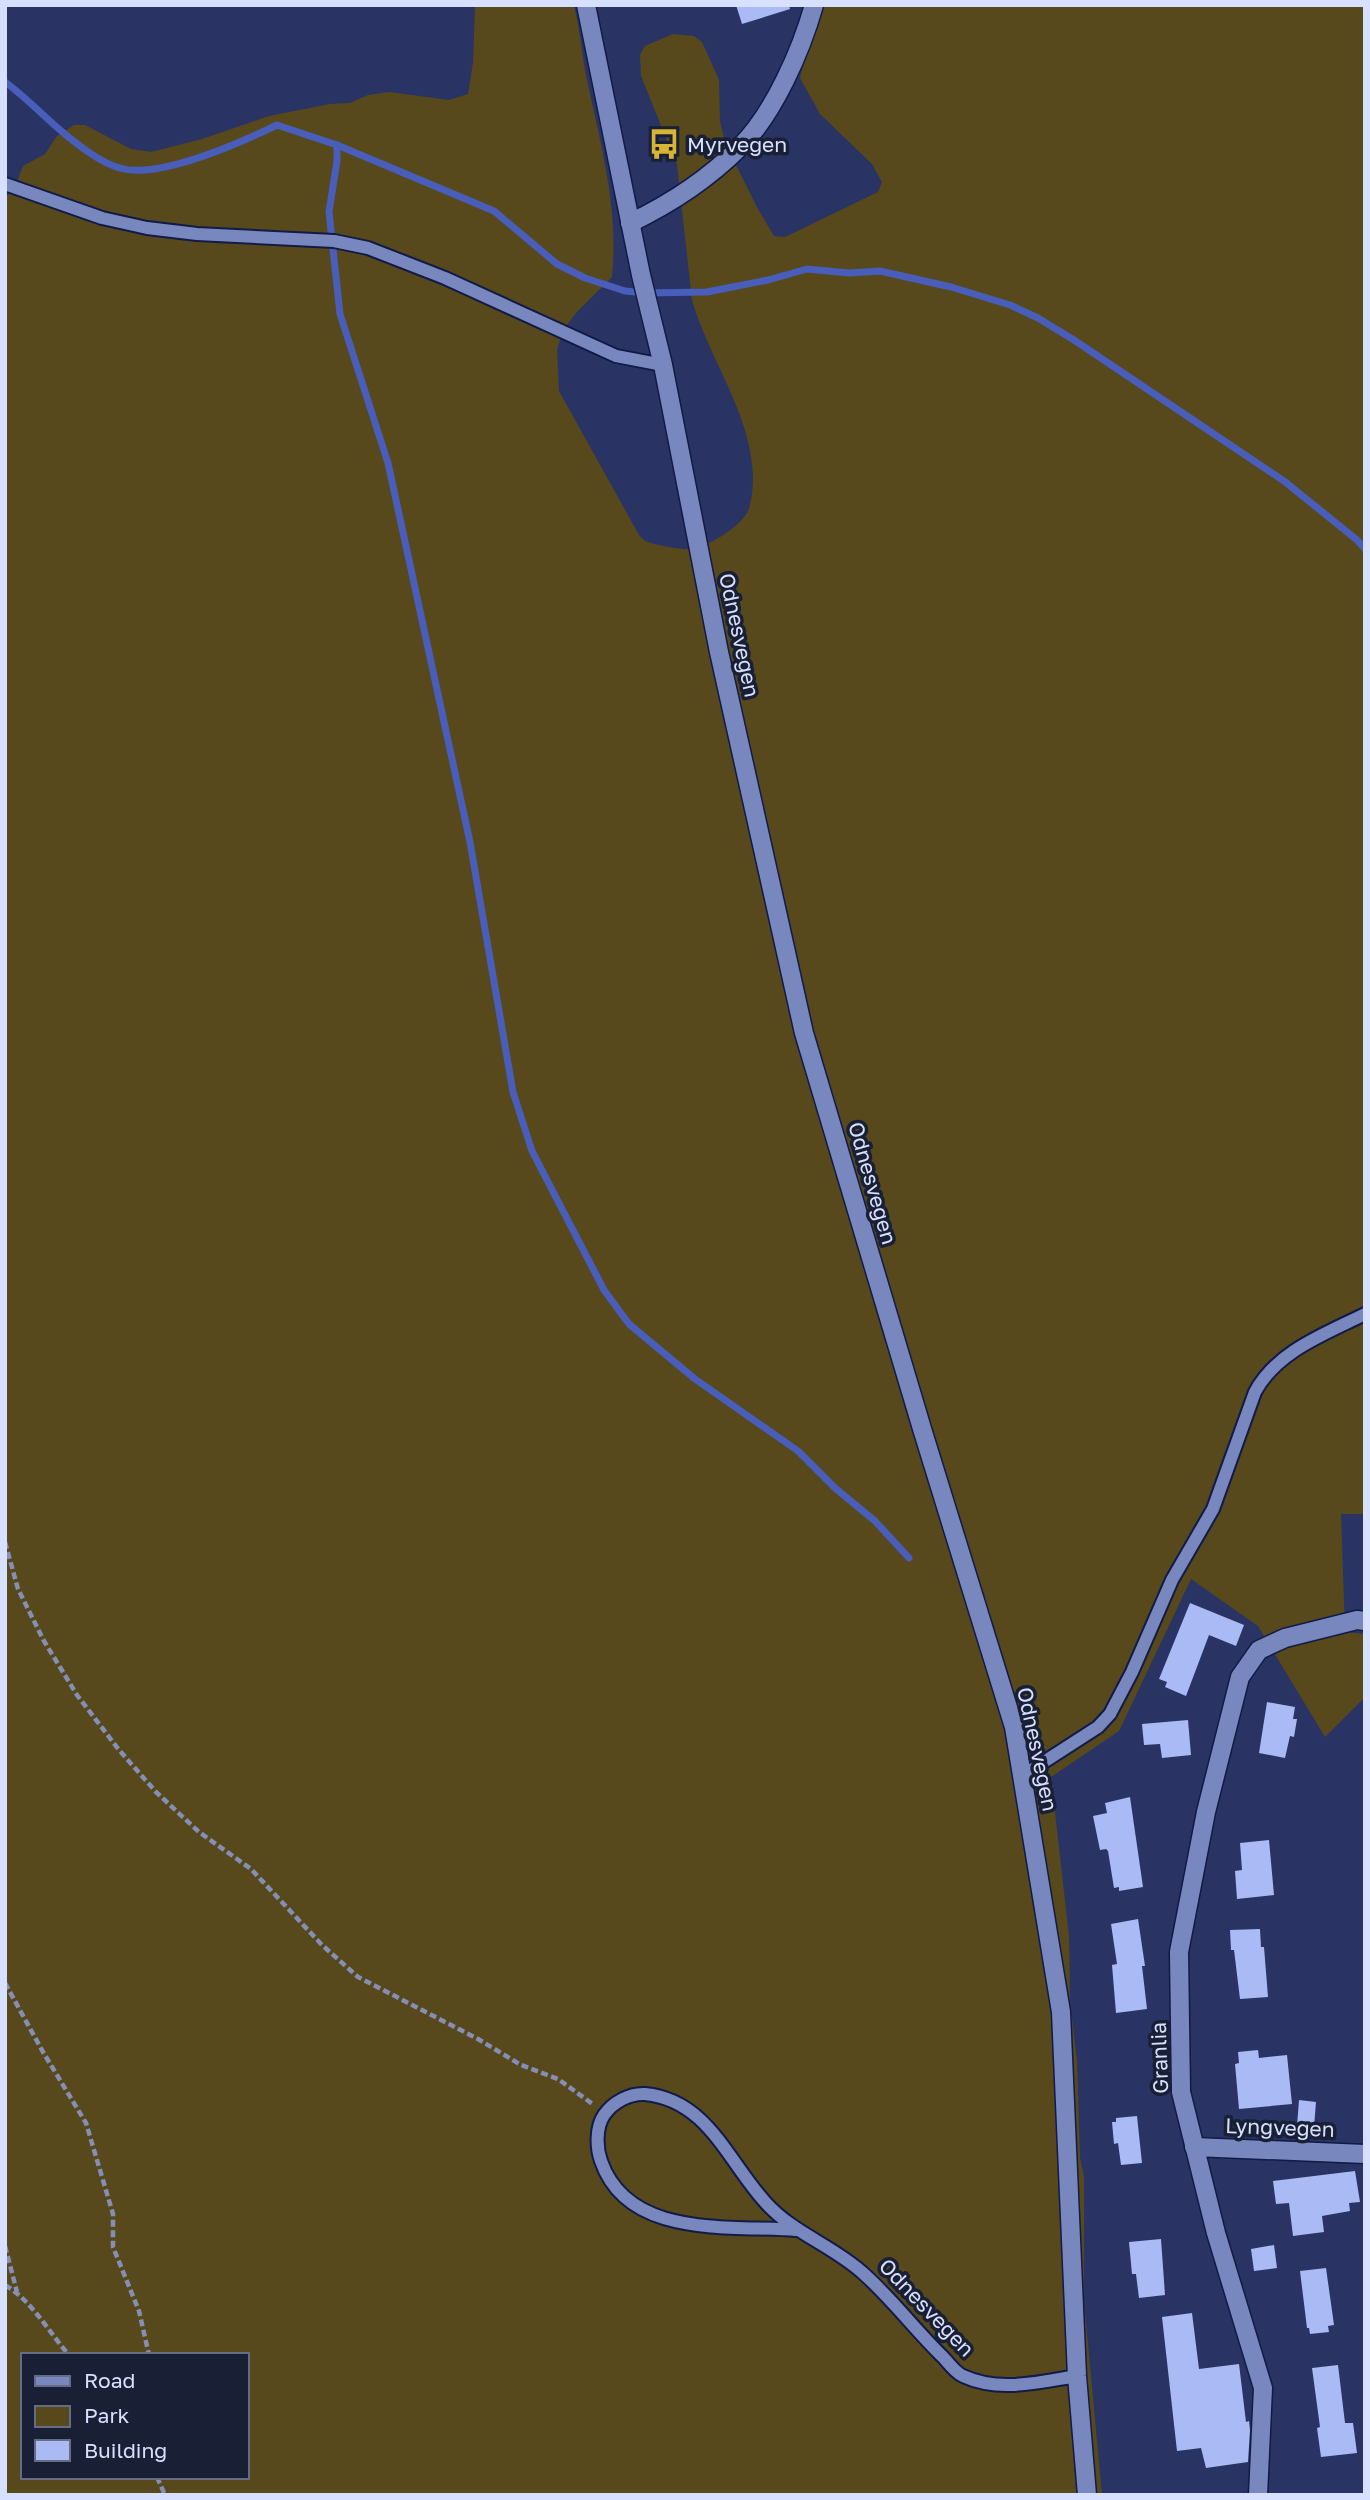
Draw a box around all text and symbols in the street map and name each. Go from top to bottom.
bus stop icon: Myrvegen [647,127,681,161]
place label: Myrvegen [687,131,787,157]
street label: Odnesvegen [714,571,766,699]
street label: Odnesvegen [843,1119,903,1247]
street label: Odnesvegen [1012,1685,1064,1813]
street label: Granlia [1145,2022,1173,2094]
street label: Lyngvegen [1225,2112,1335,2142]
street label: Odnesvegen [874,2253,980,2361]
legend [21,2353,248,2479]
text: Road [84,2367,135,2393]
text: Park [84,2402,130,2428]
text: Building [84,2437,167,2463]

